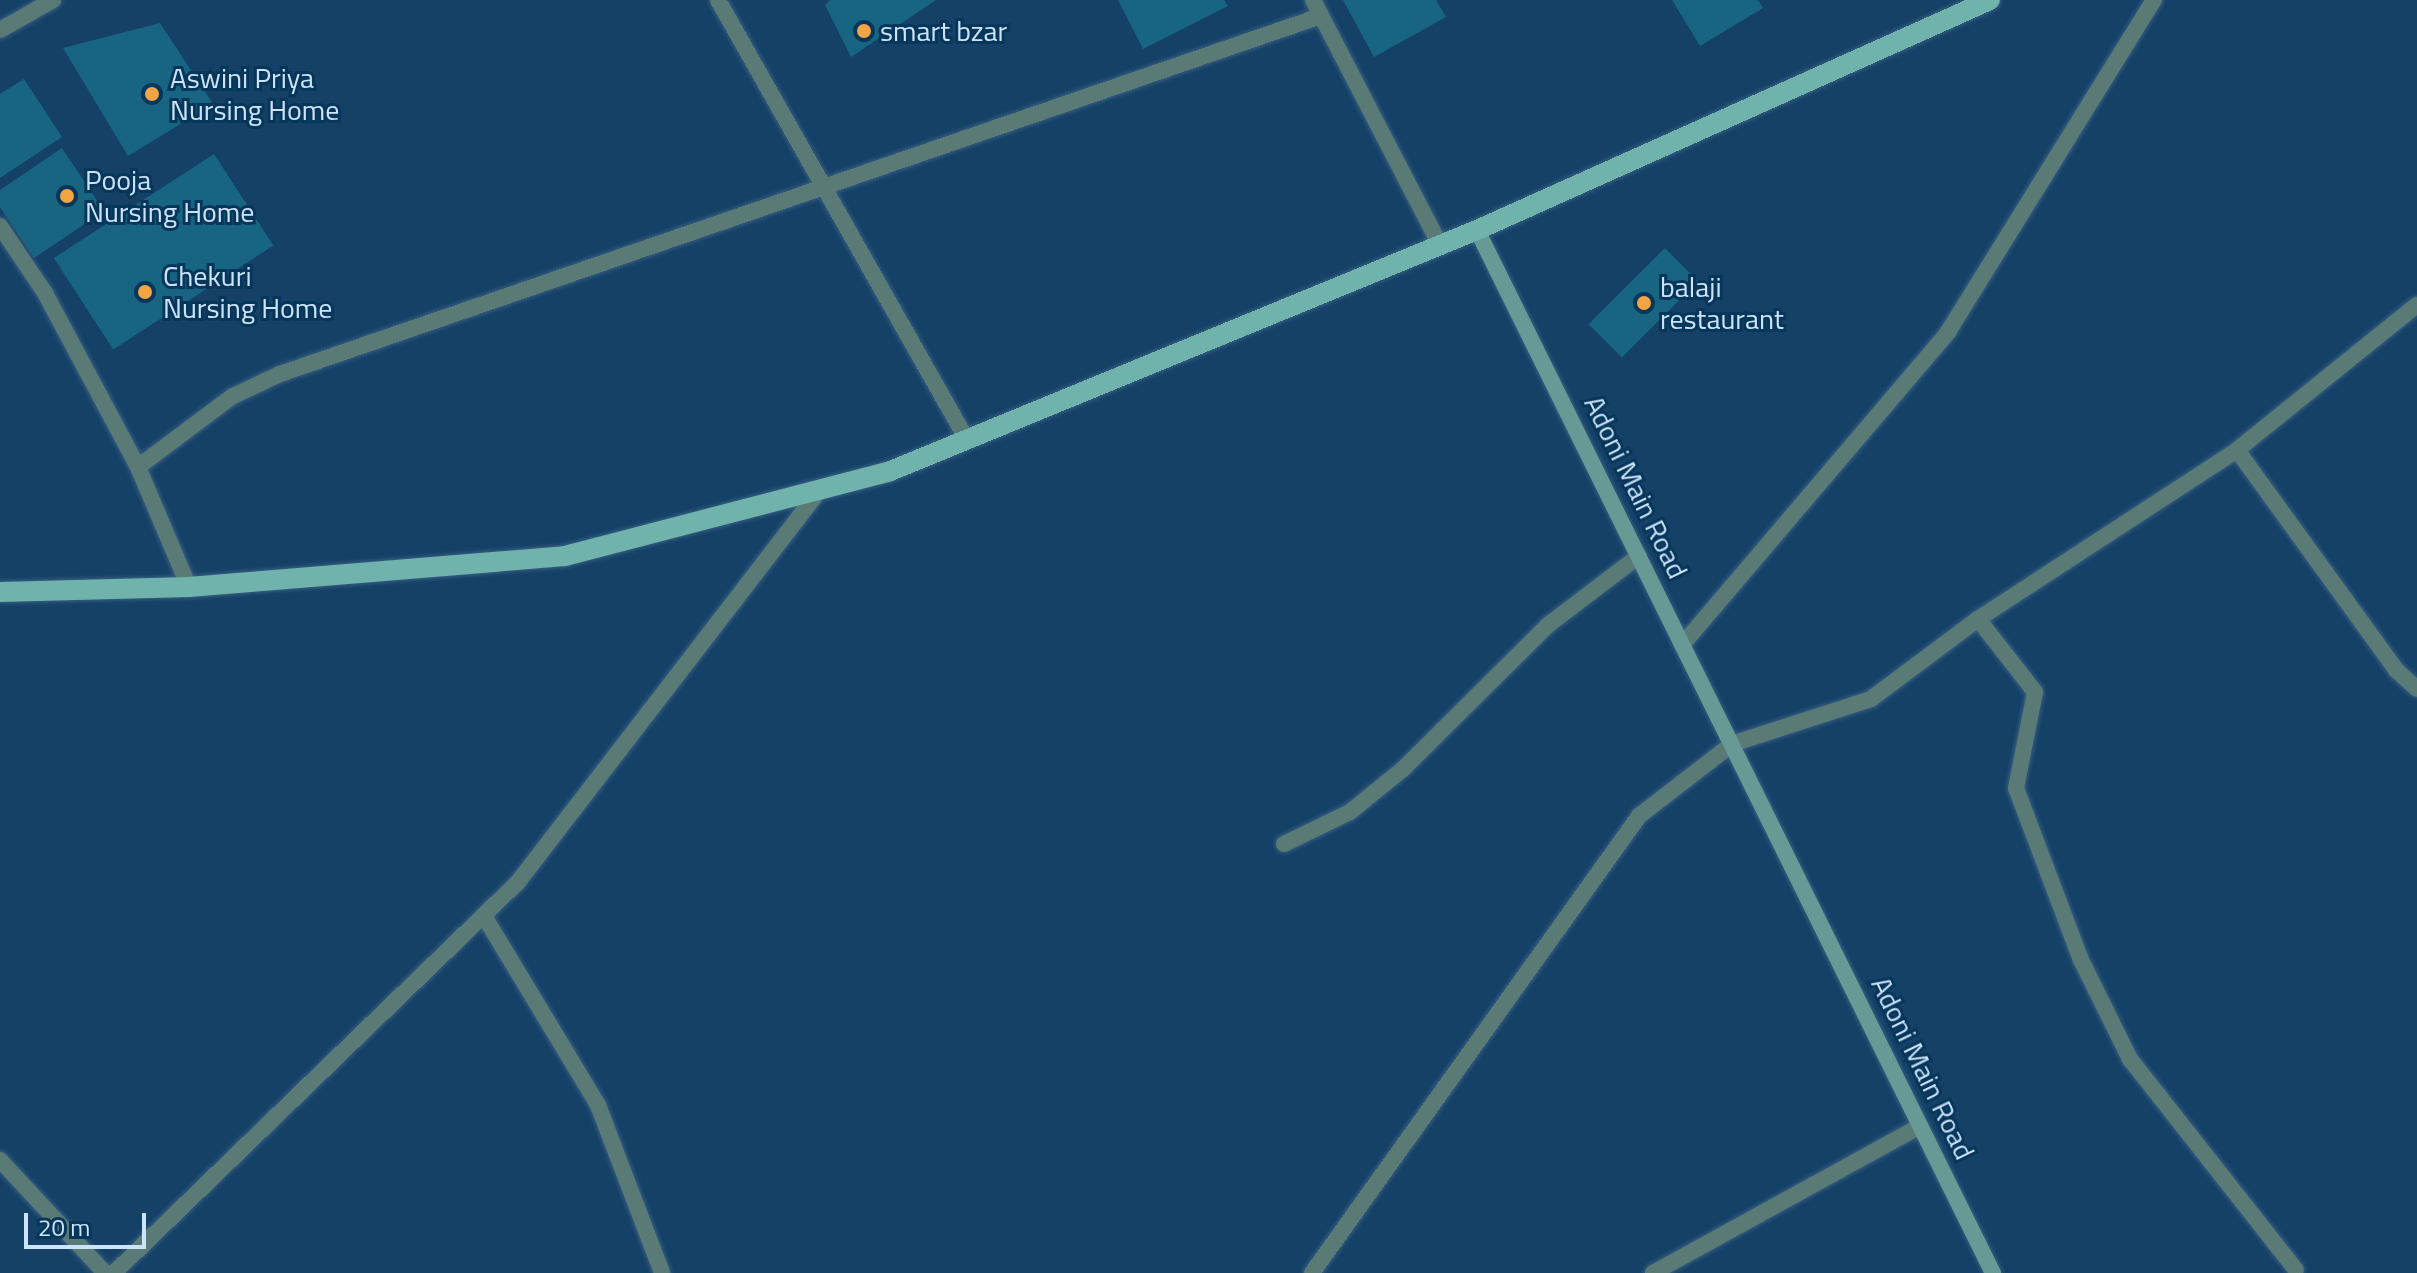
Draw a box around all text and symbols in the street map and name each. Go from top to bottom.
place label: smart bzar [880,14,1007,48]
marker: smart bzar [855,22,873,40]
place label: Aswini Priya Nursing Home [170,61,339,127]
marker: Aswini Priya Nursing Home [141,83,163,105]
place label: Pooja Nursing Home [85,163,254,229]
marker: Pooja Nursing Home [56,185,78,207]
place label: Chekuri Nursing Home [163,259,332,325]
place label: balaji restaurant [1660,270,1784,336]
marker: Chekuri Nursing Home [134,281,156,303]
marker: balaji restaurant [1635,294,1653,312]
street label: Adoni Main Road [1577,390,1695,584]
street label: Adoni Main Road [1864,971,1982,1165]
scale bar [28,1197,150,1247]
text: 20 m [38,1209,90,1245]

